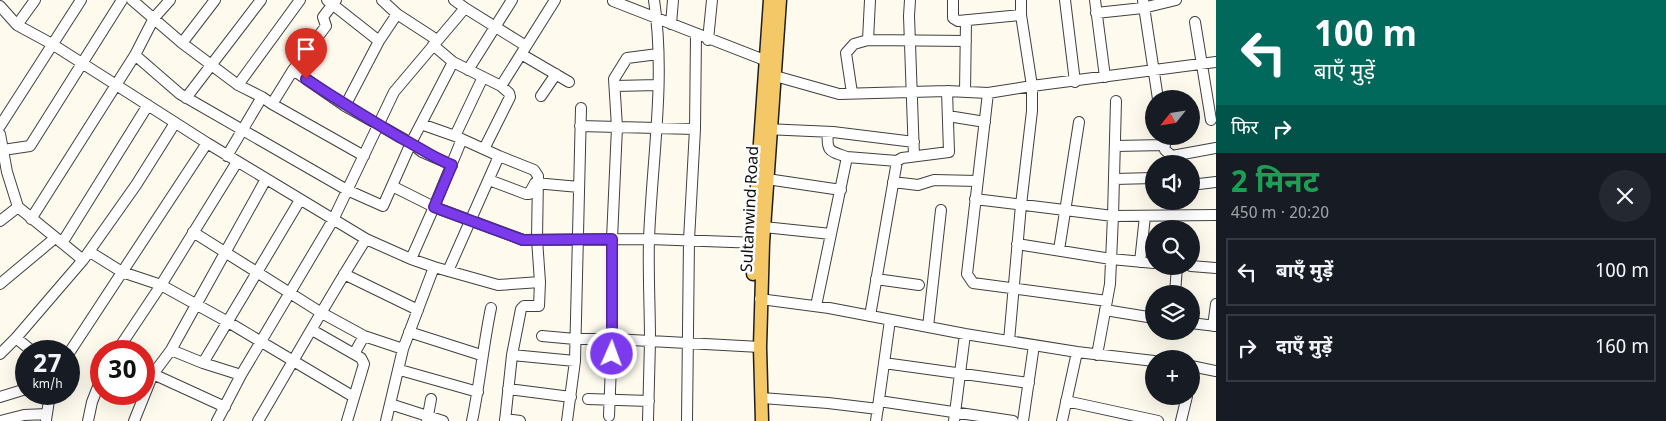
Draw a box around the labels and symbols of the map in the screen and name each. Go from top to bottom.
pin [285,28,327,79]
north arrow [1145,90,1200,145]
street label: Sultanwind Road [738,145,765,273]
position arrow [585,327,637,379]
speed limit sign: 30 [90,340,155,405]

